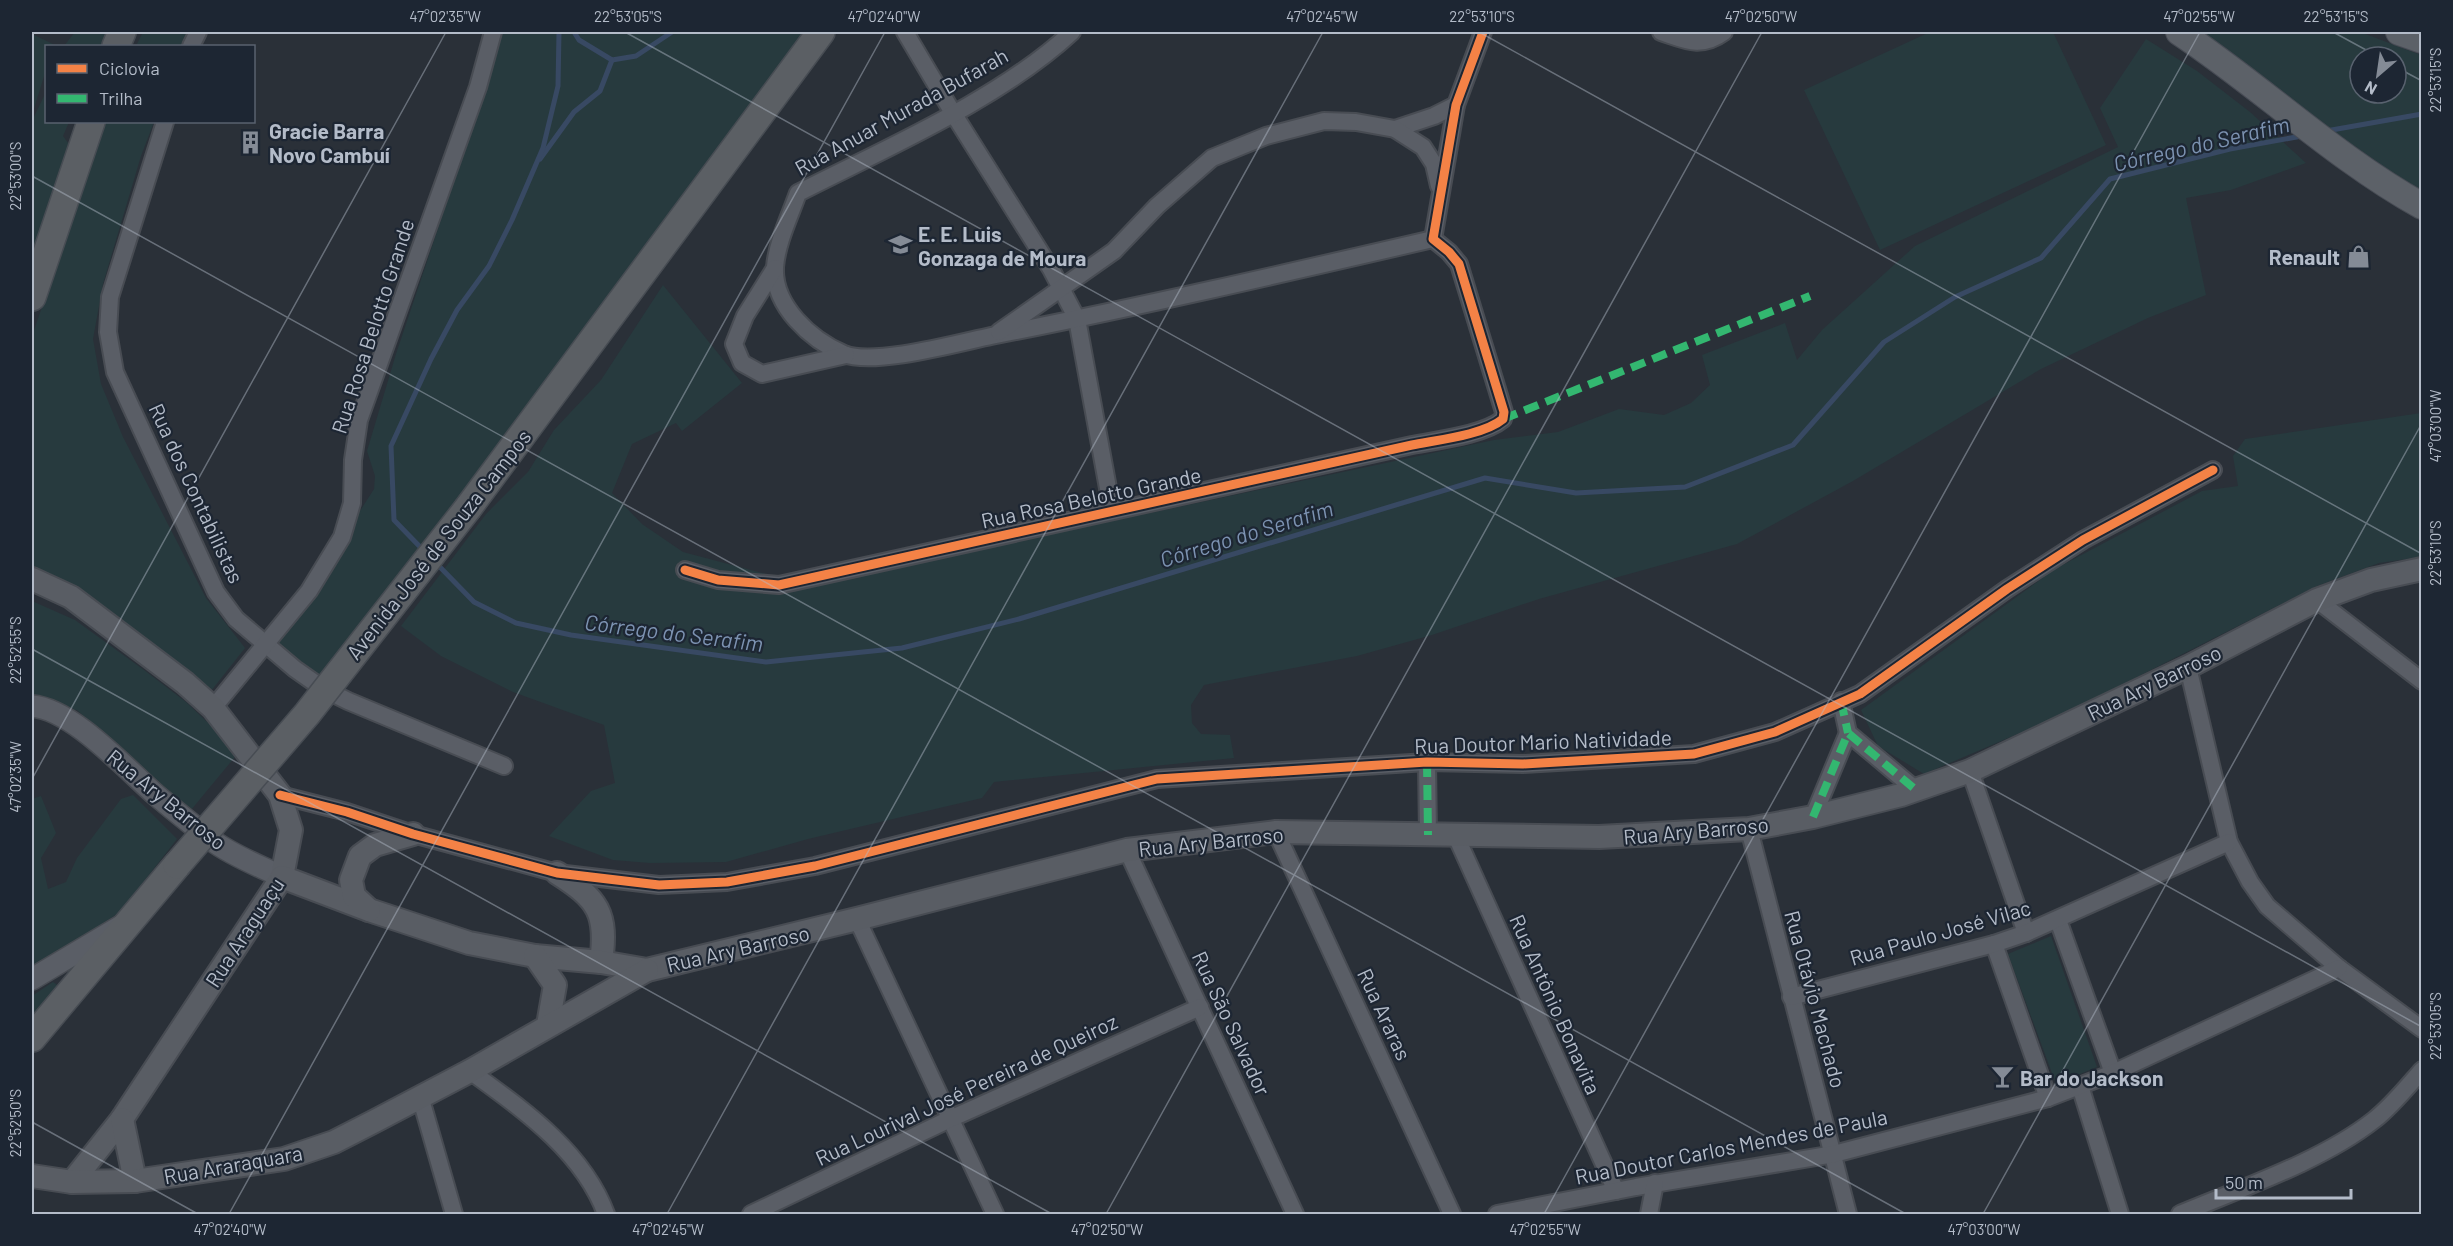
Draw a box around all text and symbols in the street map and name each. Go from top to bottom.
text: 47°02'35"W [409,7,481,25]
text: 22°53'05"S [594,7,662,25]
text: 47°02'40"W [848,7,920,25]
text: 47°02'45"W [1286,7,1358,25]
text: 22°53'10"S [1449,7,1515,25]
text: 47°02'50"W [1725,7,1797,25]
text: 47°02'55"W [2163,7,2235,25]
text: 22°53'15"S [2304,7,2368,25]
street label: Rua Anuar Murada Bufarah [790,42,1012,180]
legend [45,45,255,123]
north arrow [2348,45,2408,105]
text: 22°53'15"S [2426,48,2444,112]
text: Ciclovia [99,57,160,79]
text: N [2361,78,2380,99]
text: Trilha [99,87,143,109]
water label: Córrego do Serafim [2111,110,2291,176]
place label: Gracie Barra Novo Cambuí [269,118,390,167]
building icon: Gracie Barra Novo Cambuí [238,129,264,155]
text: 22°53'00"S [6,142,24,210]
street label: Rua Rosa Belotto Grande [325,215,419,437]
place label: E. E. Luis Gonzaga de Moura [918,221,1086,270]
school or university icon: E. E. Luis Gonzaga de Moura [887,232,913,258]
shop icon: Renault [2345,243,2371,269]
place label: Renault [2269,244,2340,269]
text: 47°03'00"W [2426,390,2444,462]
street label: Rua dos Contabilistas [144,399,250,587]
street label: Avenida José de Souza Campos [340,424,536,664]
street label: Rua Rosa Belotto Grande [979,461,1203,533]
water label: Córrego do Serafim [1156,494,1336,572]
text: 22°53'10"S [2426,520,2444,586]
water label: Córrego do Serafim [583,608,765,656]
text: 22°52'55"S [6,616,24,684]
street label: Rua Ary Barroso [2083,639,2225,725]
street label: Rua Doutor Mario Natividade [1414,724,1672,758]
text: 47°02'35"W [6,741,24,813]
street label: Rua Ary Barroso [102,743,232,855]
street label: Rua Ary Barroso [1622,811,1770,849]
street label: Rua Ary Barroso [1137,821,1285,861]
street label: Rua Araguaçu [199,873,289,991]
street label: Rua Paulo José Vilac [1847,894,2033,970]
street label: Rua Otávio Machado [1780,907,1852,1091]
street label: Rua Antônio Bonavita [1505,910,1607,1098]
street label: Rua Ary Barroso [664,919,812,977]
street label: Rua São Salvador [1188,947,1276,1099]
street label: Rua Araras [1353,964,1417,1064]
text: 22°53'05"S [2426,992,2444,1060]
street label: Rua Lourival José Pereira de Queiroz [811,1008,1121,1170]
bar icon: Bar do Jackson [1989,1064,2015,1090]
place label: Bar do Jackson [2020,1065,2163,1090]
text: 22°52'50"S [6,1089,24,1157]
street label: Rua Doutor Carlos Mendes de Paula [1573,1103,1889,1189]
street label: Rua Araraquara [162,1140,304,1188]
scale bar [2216,1162,2351,1200]
text: 50 m [2225,1171,2263,1193]
text: 47°02'40"W [194,1220,266,1238]
text: 47°02'45"W [632,1220,704,1238]
text: 47°02'50"W [1071,1220,1143,1238]
text: 47°02'55"W [1509,1220,1581,1238]
text: 47°03'00"W [1948,1220,2020,1238]

